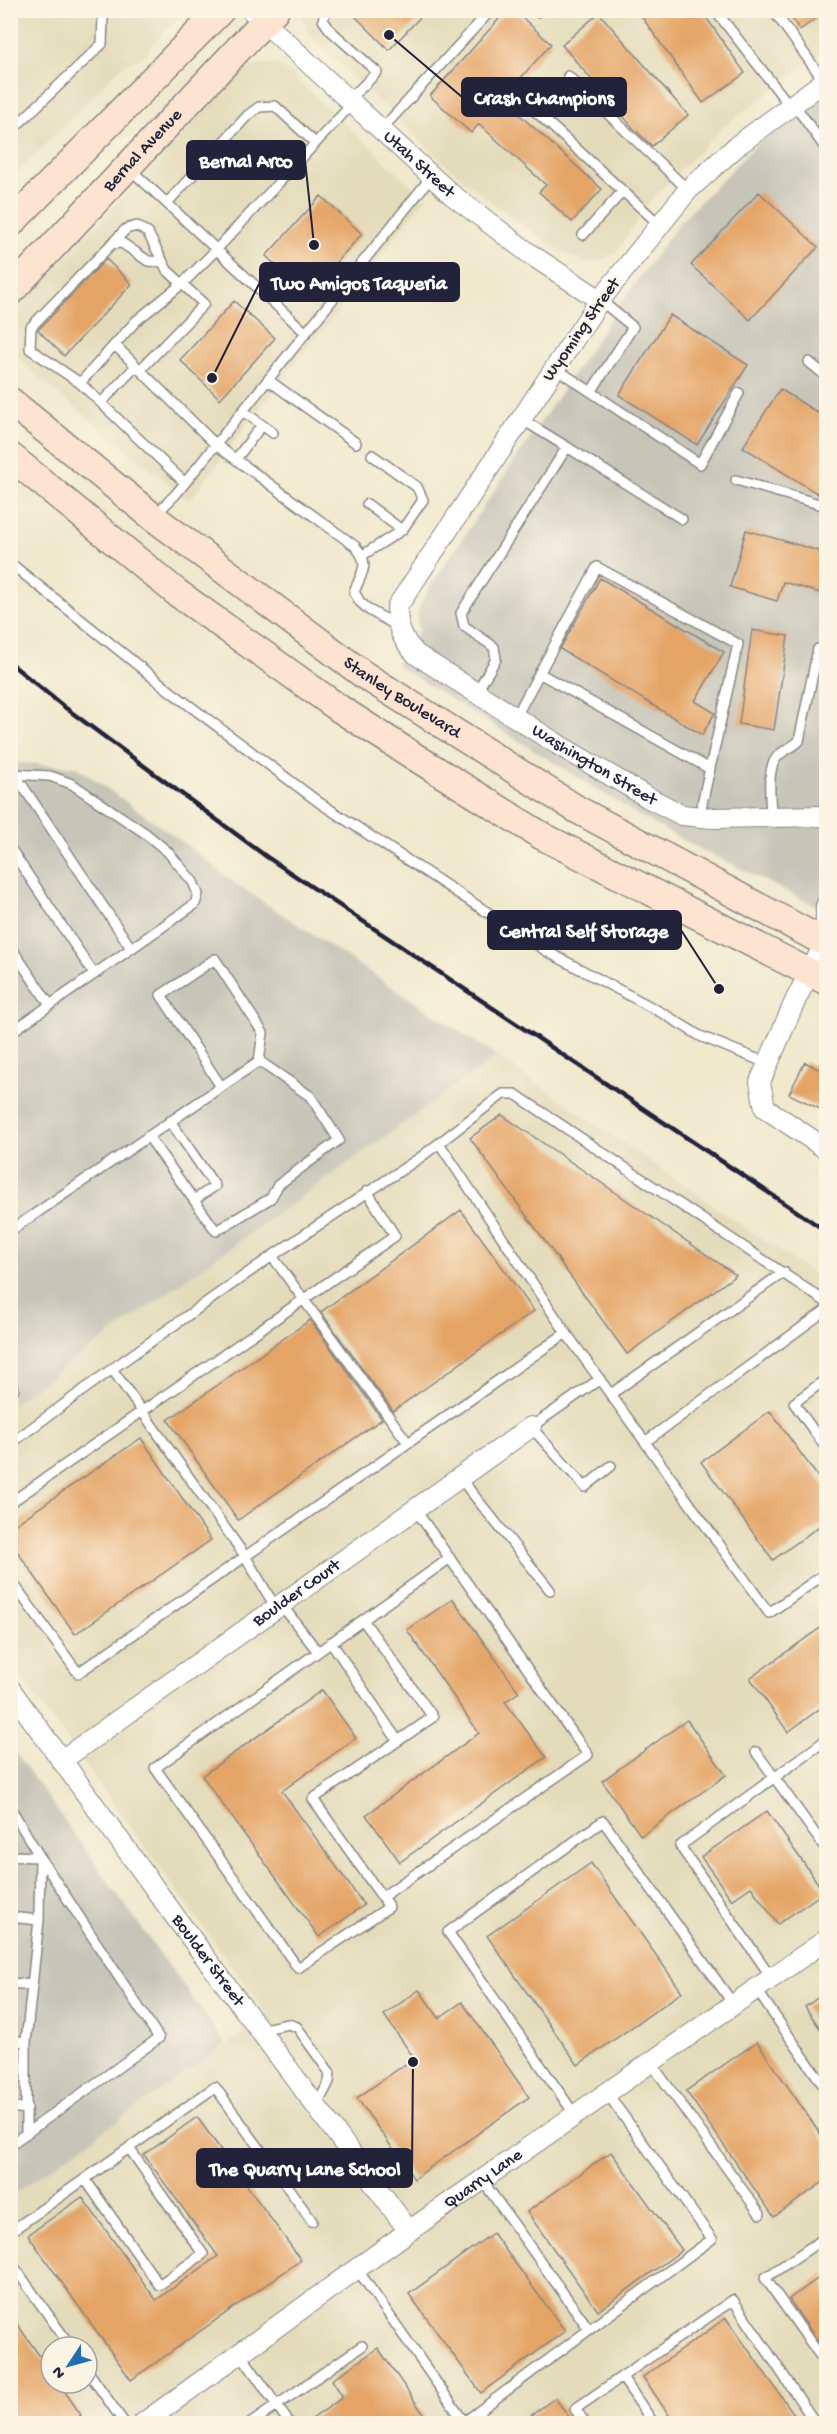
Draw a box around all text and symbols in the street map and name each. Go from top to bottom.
callout: Crash Champions [462,78,626,116]
text: Crash Champions [473,89,616,112]
street label: Bernal Avenue [98,104,187,197]
street label: Utah Street [379,126,460,204]
callout: Bernal Arco [187,141,305,179]
text: Bernal Arco [198,152,293,175]
callout: Two Amigos Taqueria [260,263,459,301]
street label: Wyoming Street [539,273,626,386]
text: Two Amigos Taqueria [269,274,448,297]
street label: Stanley Boulevard [339,652,466,745]
street label: Washington Street [528,720,662,811]
callout: Central Self Storage [488,911,681,949]
text: Central Self Storage [499,922,669,945]
street label: Boulder Court [248,1554,346,1632]
street label: Boulder Street [166,1910,250,2012]
street label: Quarry Lane [440,2144,527,2214]
callout: The Quarry Lane School [197,2149,412,2187]
text: The Quarry Lane School [207,2160,401,2183]
north arrow [39,2335,99,2395]
text: N [49,2362,70,2382]

